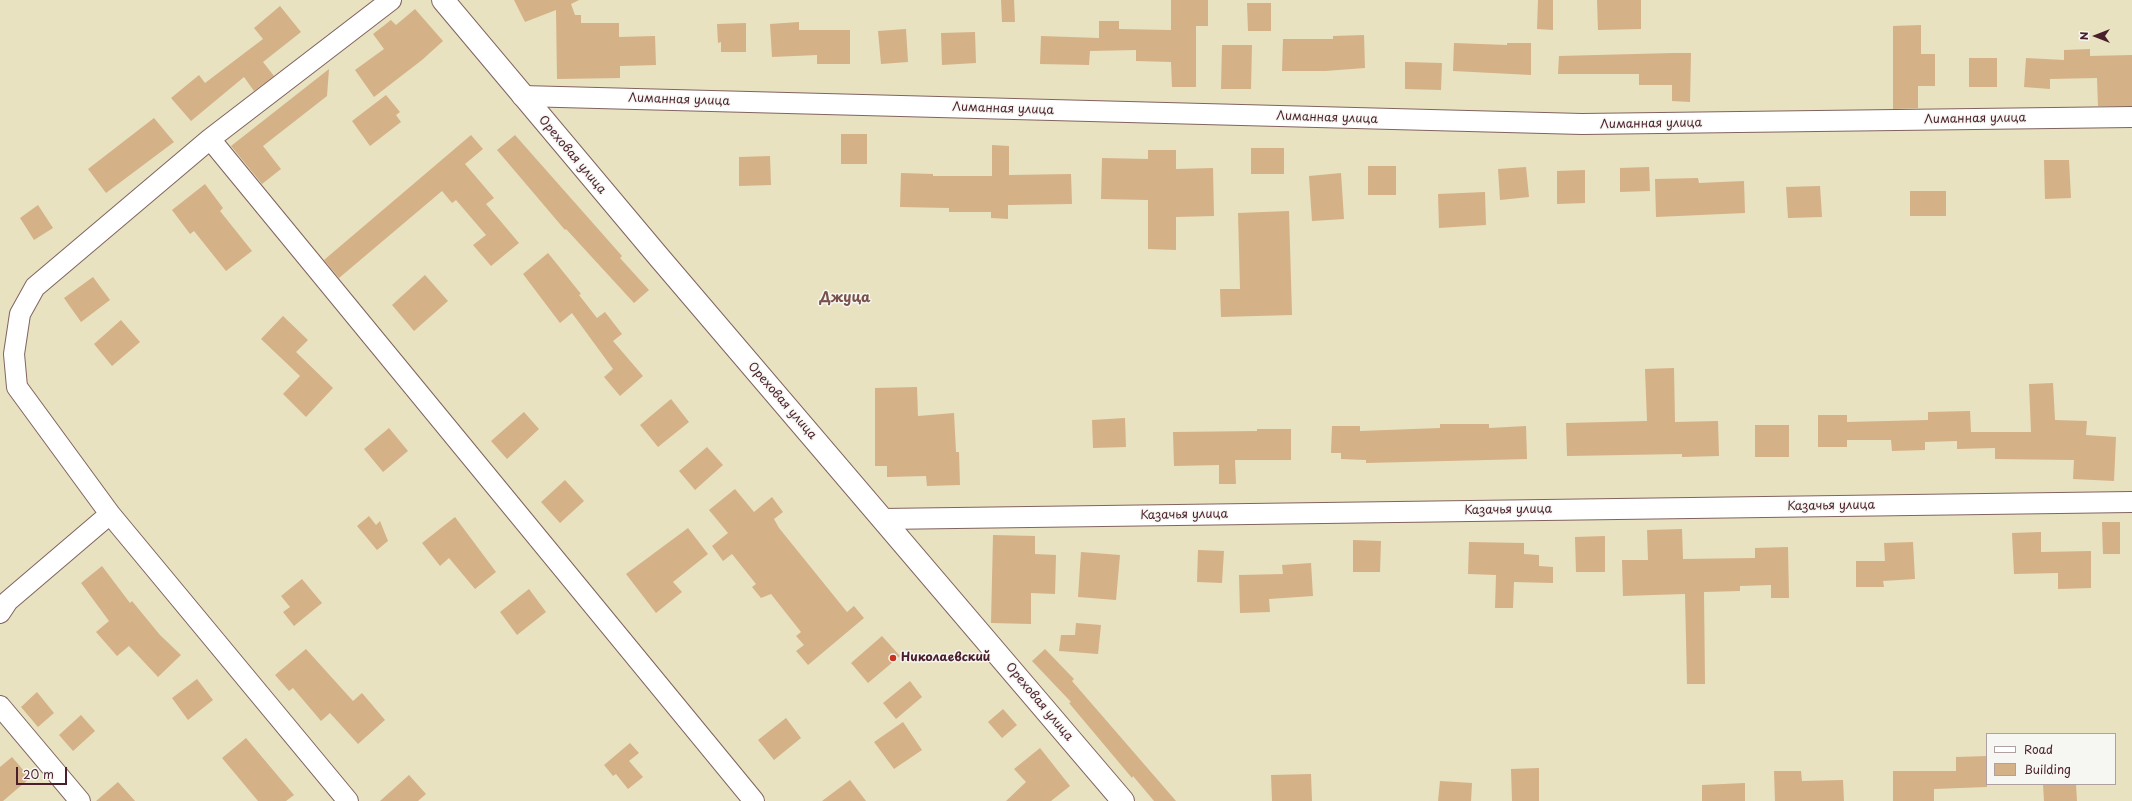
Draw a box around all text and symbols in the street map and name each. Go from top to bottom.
north arrow [2076,16,2116,56]
text: N [2075,32,2092,40]
street label: Лиманная улица [628,91,730,109]
street label: Лиманная улица [952,100,1054,118]
street label: Лиманная улица [1276,109,1378,127]
street label: Лиманная улица [1924,111,2026,127]
street label: Ореховая улица [535,113,609,197]
street label: Лиманная улица [1600,116,1702,132]
district label: Джуца [820,290,870,306]
street label: Ореховая улица [745,360,819,442]
street label: Казачья улица [1787,498,1875,514]
street label: Казачья улица [1464,502,1552,518]
street label: Казачья улица [1140,507,1228,523]
place label: Николаевский [901,651,990,665]
marker: Николаевский [888,653,898,663]
street label: Ореховая улица [1002,660,1076,744]
legend [1986,733,2116,785]
text: Road [2024,740,2053,758]
scale bar [18,759,69,785]
text: Building [2024,760,2071,778]
text: 20 m [23,765,54,783]

